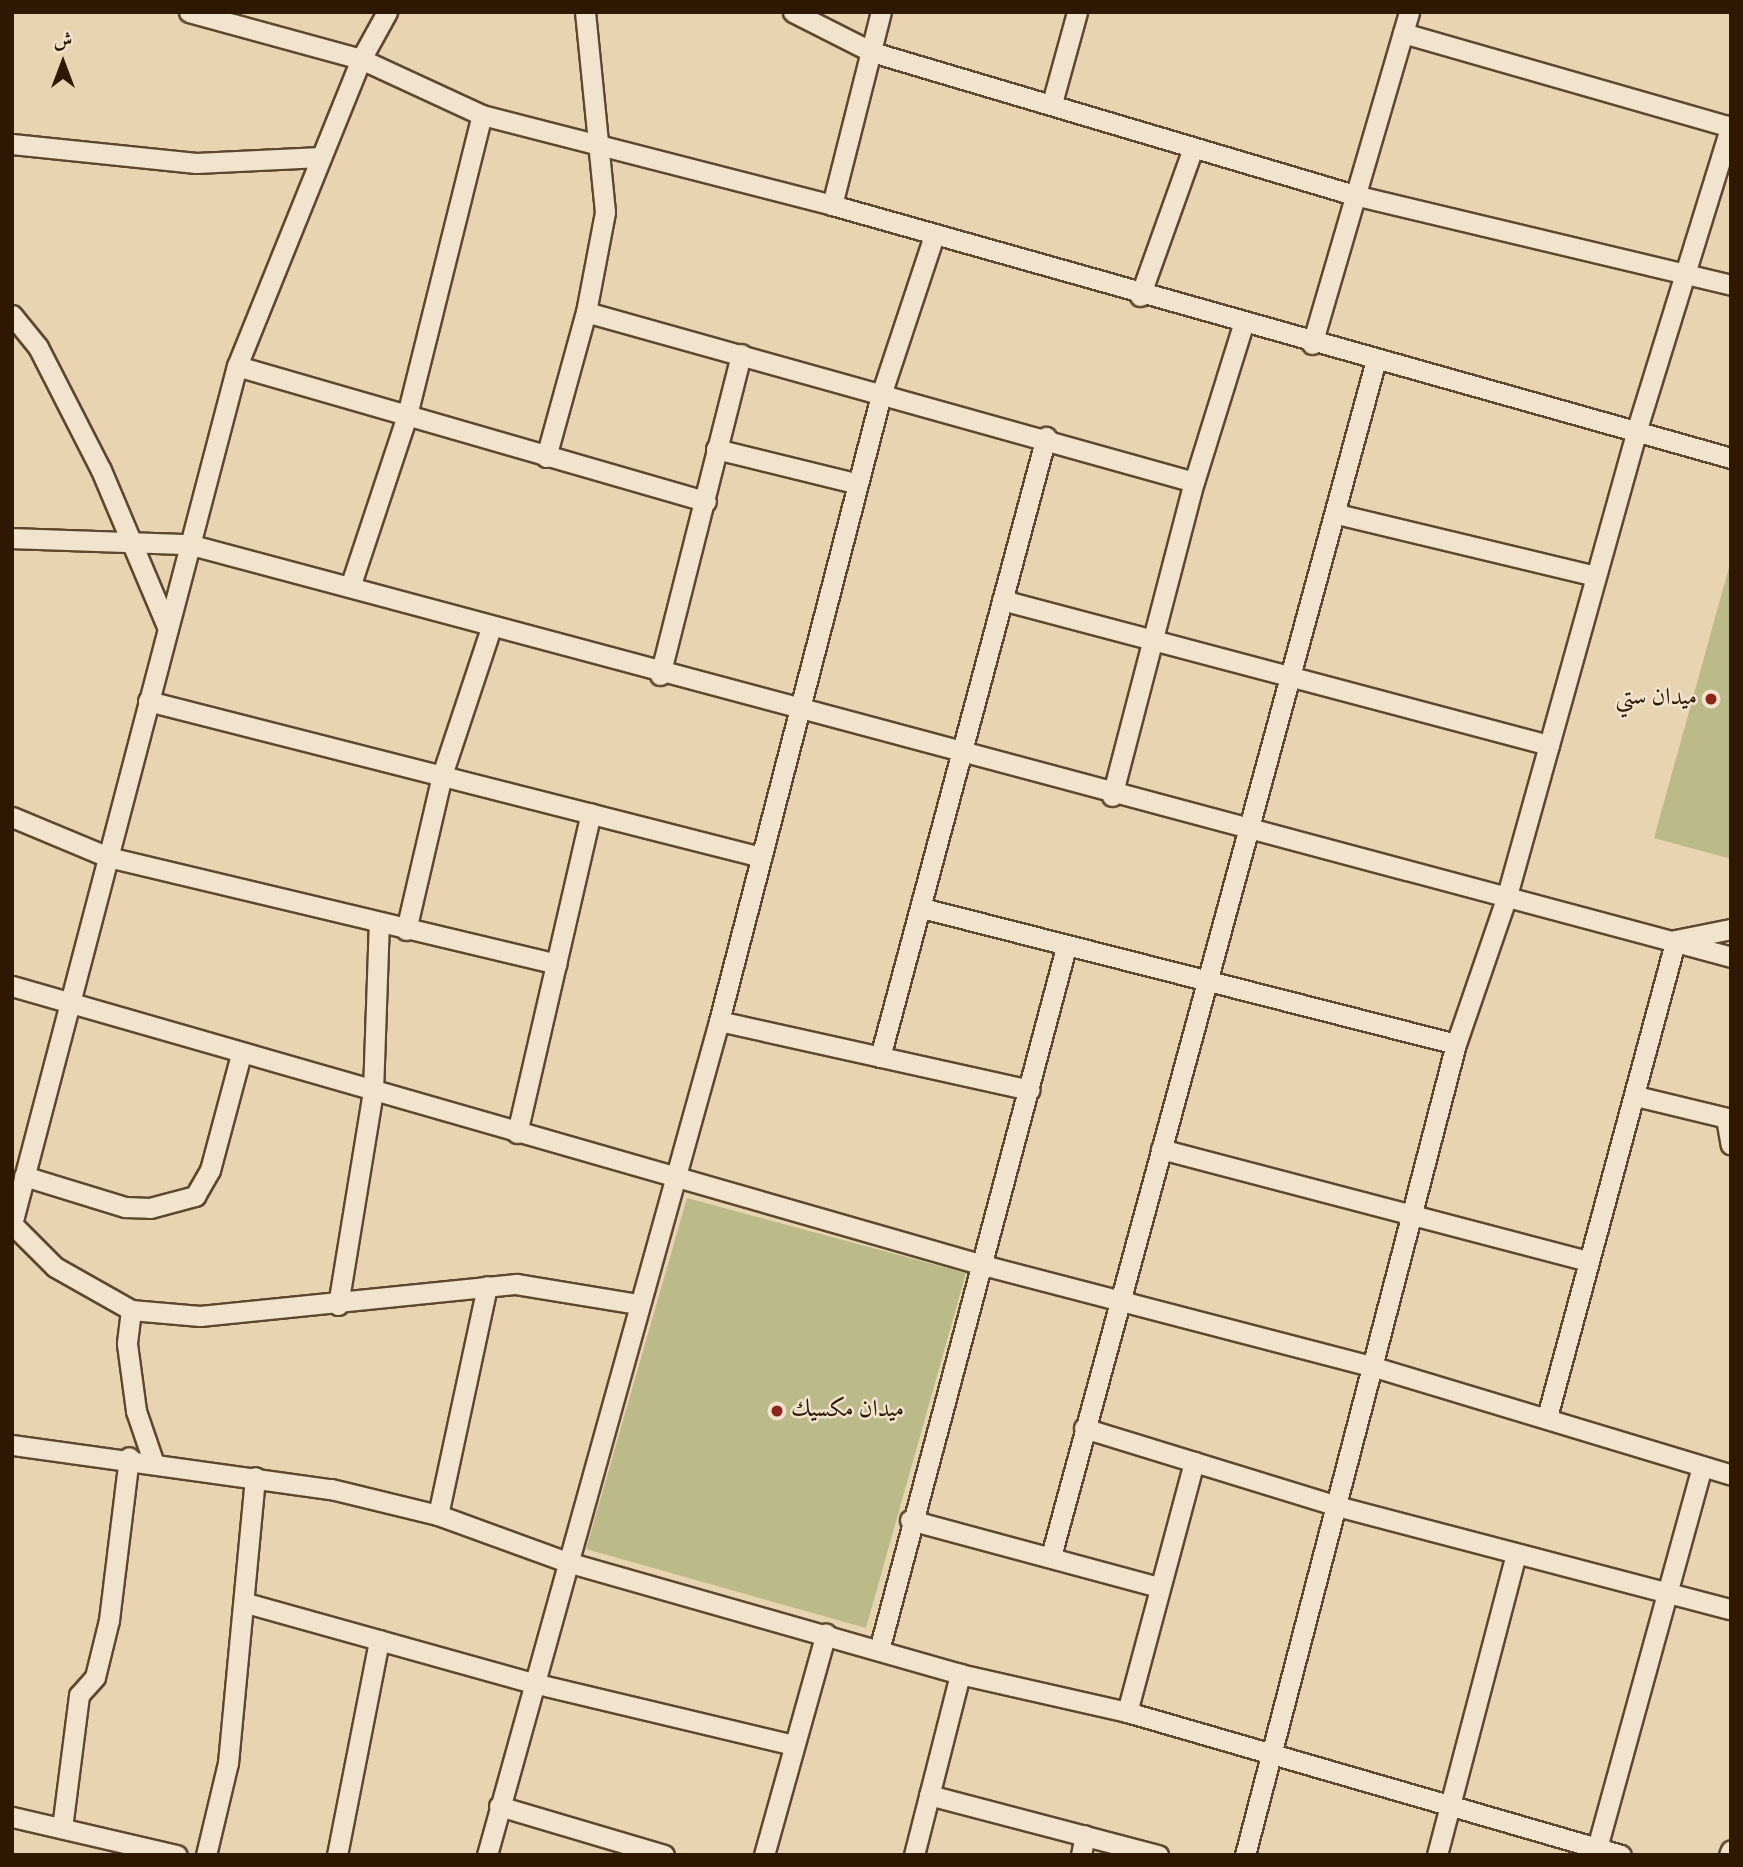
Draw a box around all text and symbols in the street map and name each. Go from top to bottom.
north arrow [28,28,98,98]
text: ش [54,28,72,55]
place label: ميدان ستي [1615,685,1697,713]
marker: ميدان ستي [1703,691,1719,707]
place label: ميدان مكسيك [791,1397,904,1425]
marker: ميدان مكسيك [769,1403,785,1419]

